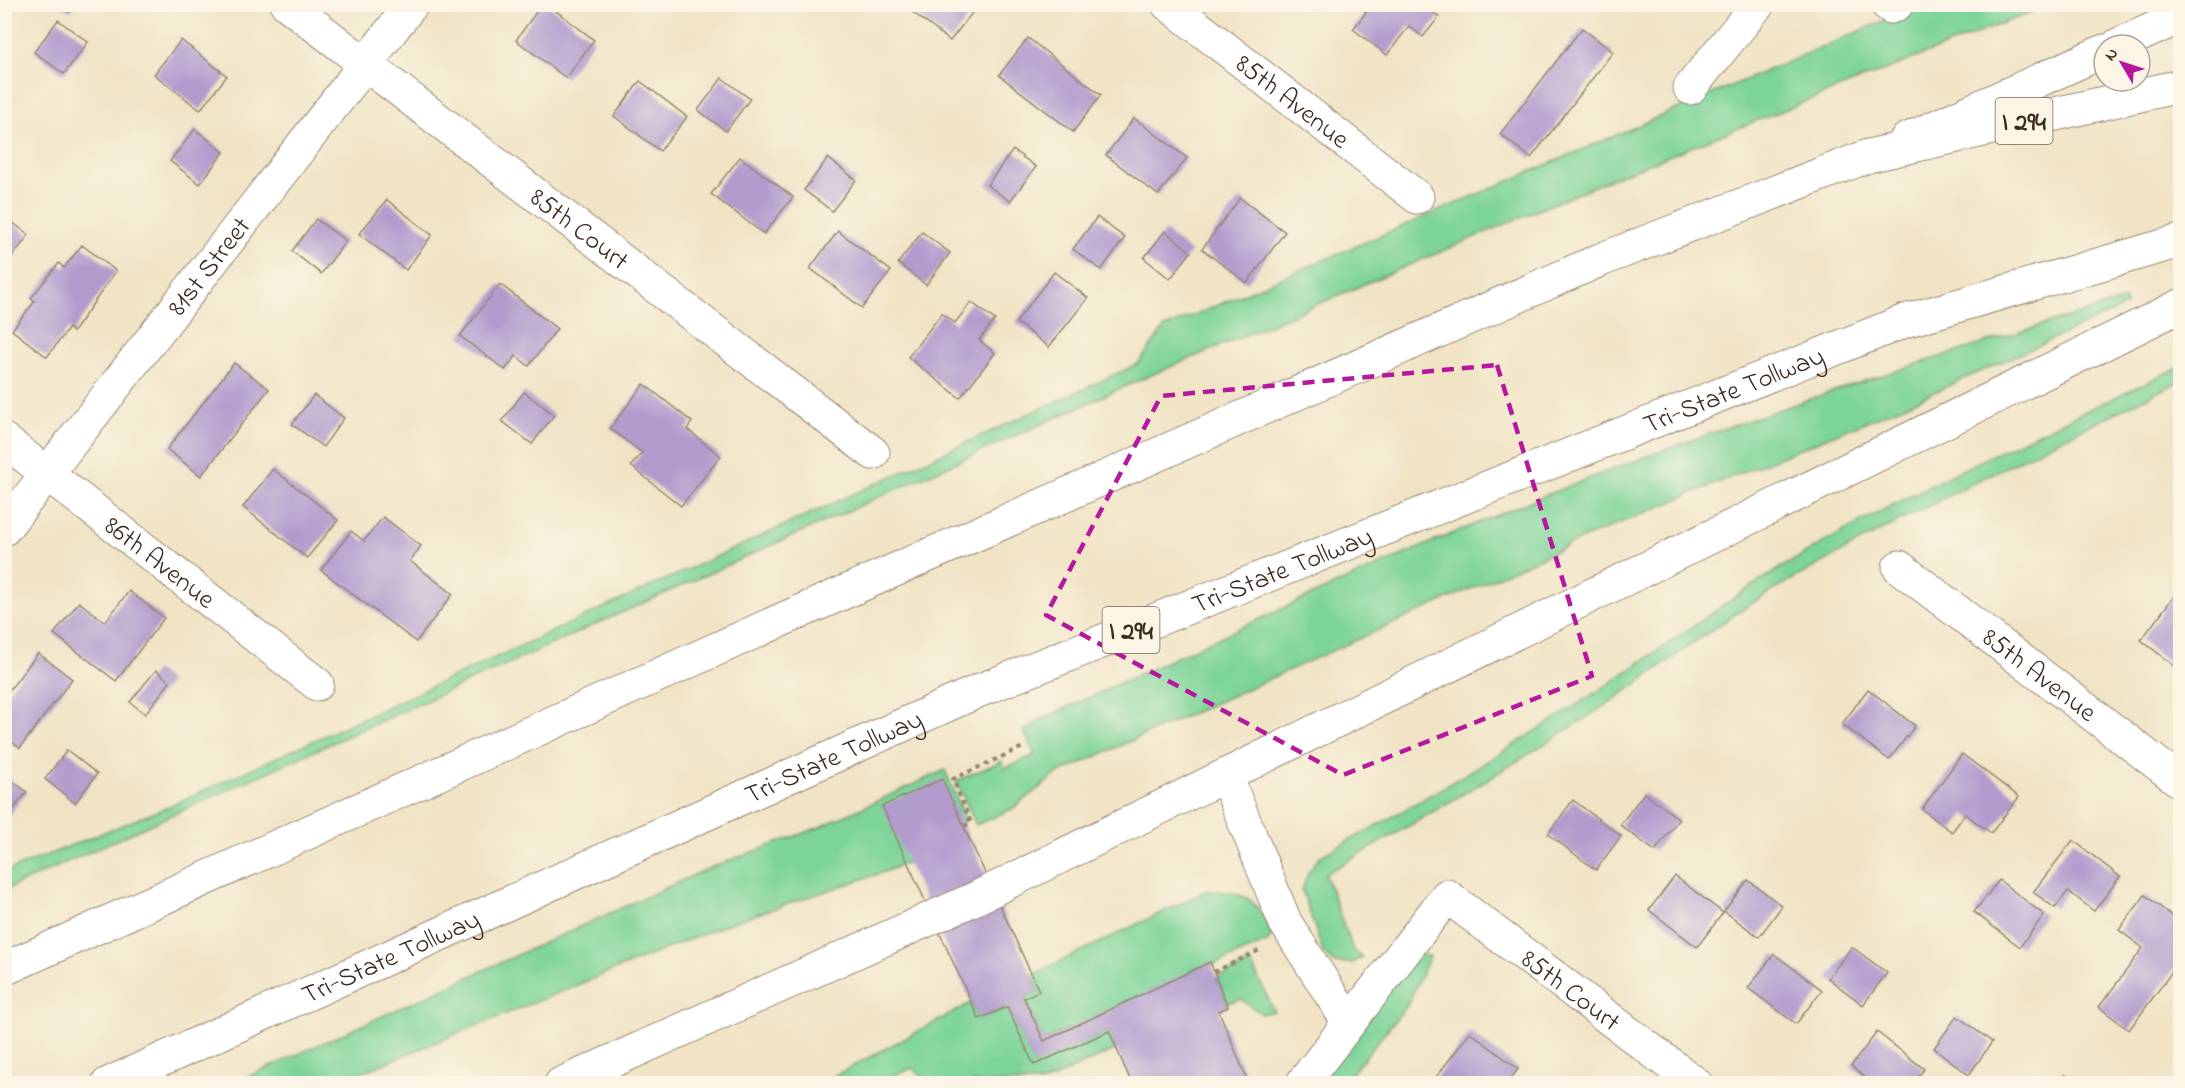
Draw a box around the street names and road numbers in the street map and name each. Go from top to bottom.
street label: 85th Avenue [1226,46,1357,160]
road number: I 294 [1996,98,2052,144]
street label: 85th Court [521,180,636,281]
street label: 81st Street [159,210,261,326]
street label: Tri-State Tollway [1638,338,1831,445]
street label: 86th Avenue [95,508,223,620]
street label: Tri-State Tollway [1187,518,1379,626]
road number: I 294 [1102,607,1160,653]
street label: 85th Avenue [1973,620,2105,733]
street label: Tri-State Tollway [739,701,930,816]
street label: Tri-State Tollway [296,901,487,1016]
street label: 85th Court [1512,941,1628,1042]

